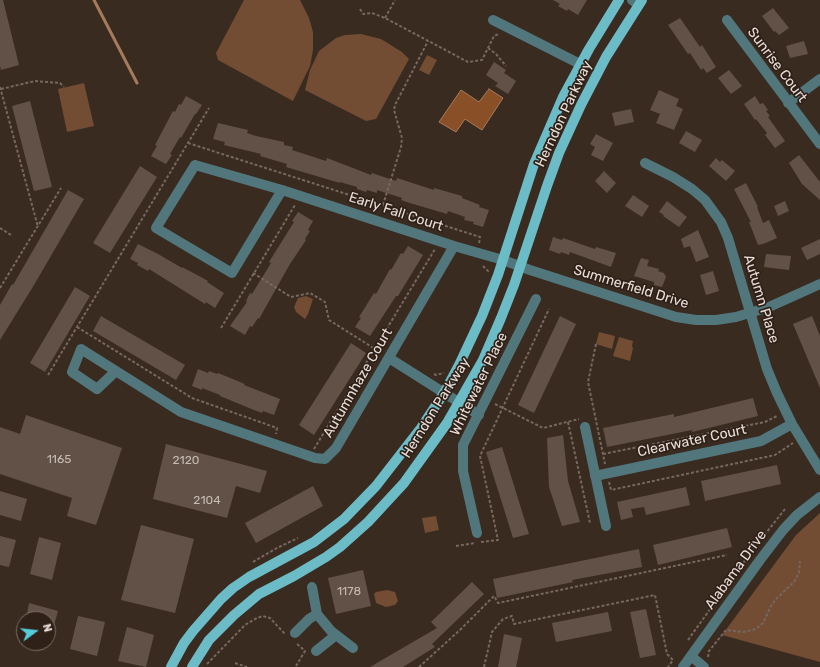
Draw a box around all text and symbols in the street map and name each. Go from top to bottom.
street label: Sunrise Court [743,24,811,106]
street label: Herndon Parkway [532,58,596,170]
street label: Early Fall Court [347,189,445,235]
street label: Autumn Place [740,253,782,345]
street label: Summerfield Drive [571,261,691,313]
street label: Autumnhaze Court [320,325,396,441]
street label: Whitewater Place [447,330,511,438]
street label: Herndon Parkway [398,355,474,461]
street label: Clearwater Court [636,421,748,461]
house number: 1165 [47,453,71,467]
house number: 2120 [173,454,199,468]
house number: 2104 [193,494,221,508]
street label: Alabama Drive [702,527,770,613]
house number: 1178 [337,585,361,599]
north arrow [16,611,56,651]
text: N [40,623,54,634]

